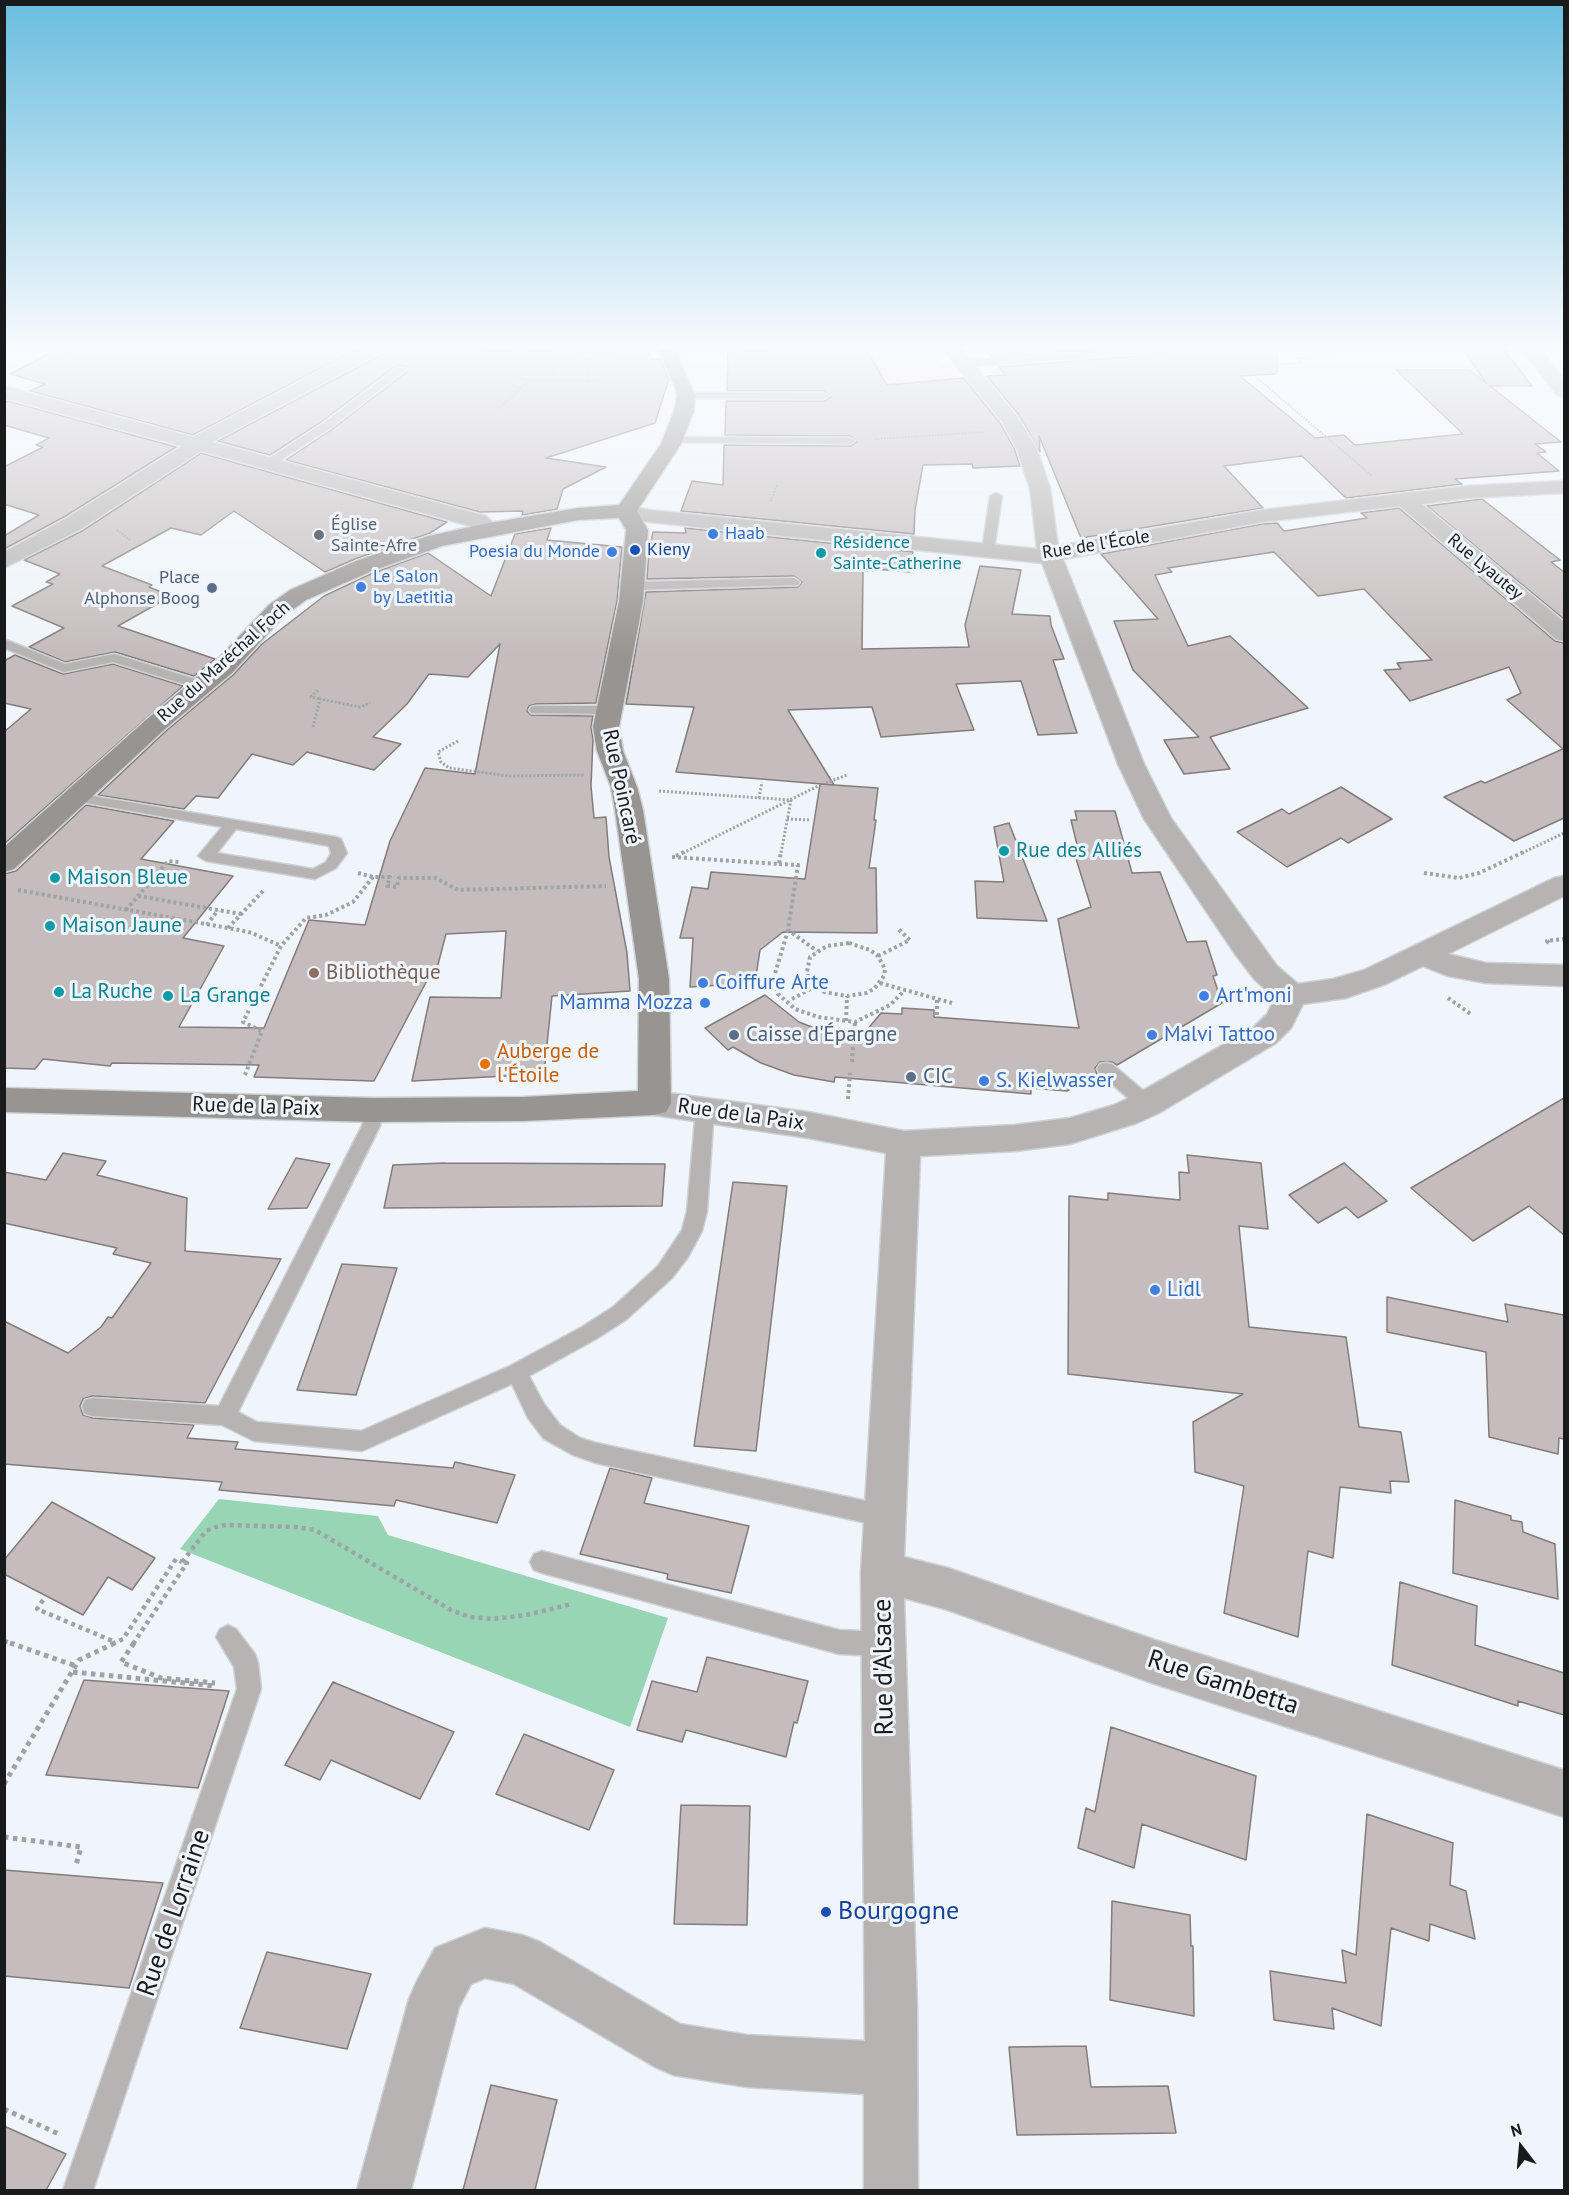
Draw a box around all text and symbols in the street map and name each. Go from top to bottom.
place label: Église Sainte-Afre [331,514,417,556]
place label: Haab [725,523,765,545]
street label: Rue de l'École [1041,526,1151,564]
marker: Haab [706,527,720,541]
marker: Église Sainte-Afre [312,528,326,542]
street label: Rue Lyautey [1443,529,1527,605]
place label: Résidence Sainte-Catherine [833,532,962,574]
place label: Kieny [647,539,690,561]
place label: Poesia du Monde [469,541,600,563]
marker: Kieny [628,543,642,557]
marker: Poesia du Monde [605,545,619,559]
marker: Résidence Sainte-Catherine [814,546,828,560]
place label: Le Salon by Laetitia [373,566,453,608]
place label: Place Alphonse Boog [84,567,200,610]
marker: Le Salon by Laetitia [354,580,368,594]
marker: Place Alphonse Boog [205,581,219,595]
street label: Rue du Maréchal Foch [153,597,295,727]
street label: Rue Poincaré [597,727,645,847]
place label: Rue des Alliés [1016,838,1142,864]
marker: Rue des Alliés [997,844,1011,858]
place label: Maison Bleue [67,865,188,891]
marker: Maison Bleue [48,871,62,885]
place label: Maison Jaune [62,913,182,939]
marker: Maison Jaune [43,919,57,933]
place label: Bibliothèque [326,960,441,986]
marker: Bibliothèque [307,966,321,980]
place label: Coiffure Arte [715,970,829,996]
marker: Coiffure Arte [696,976,710,990]
place label: La Ruche [71,979,153,1005]
place label: La Grange [180,983,270,1009]
place label: Art'moni [1216,983,1292,1009]
marker: La Ruche [52,985,66,999]
marker: La Grange [161,989,175,1003]
marker: Art'moni [1197,989,1211,1003]
place label: Mamma Mozza [559,990,693,1016]
marker: Mamma Mozza [698,996,712,1010]
place label: Caisse d'Épargne [746,1022,897,1048]
place label: Malvi Tattoo [1164,1022,1275,1048]
marker: Caisse d'Épargne [727,1028,741,1042]
marker: Malvi Tattoo [1145,1028,1159,1042]
place label: Auberge de l'Étoile [497,1039,599,1089]
marker: Auberge de l'Étoile [478,1057,492,1071]
place label: CIC [923,1064,953,1090]
place label: S. Kielwasser [996,1068,1114,1094]
marker: CIC [904,1070,918,1084]
marker: S. Kielwasser [977,1074,991,1088]
street label: Rue de la Paix [192,1092,320,1122]
street label: Rue de la Paix [676,1094,806,1136]
place label: Lidl [1167,1277,1201,1303]
marker: Lidl [1148,1283,1162,1297]
street label: Rue d'Alsace [867,1598,901,1736]
street label: Rue Gambetta [1143,1644,1303,1722]
street label: Rue de Lorraine [131,1826,217,2000]
place label: Bourgogne [838,1896,959,1928]
marker: Bourgogne [819,1905,833,1919]
north arrow [1491,2117,1551,2177]
text: N [1508,2119,1524,2141]

